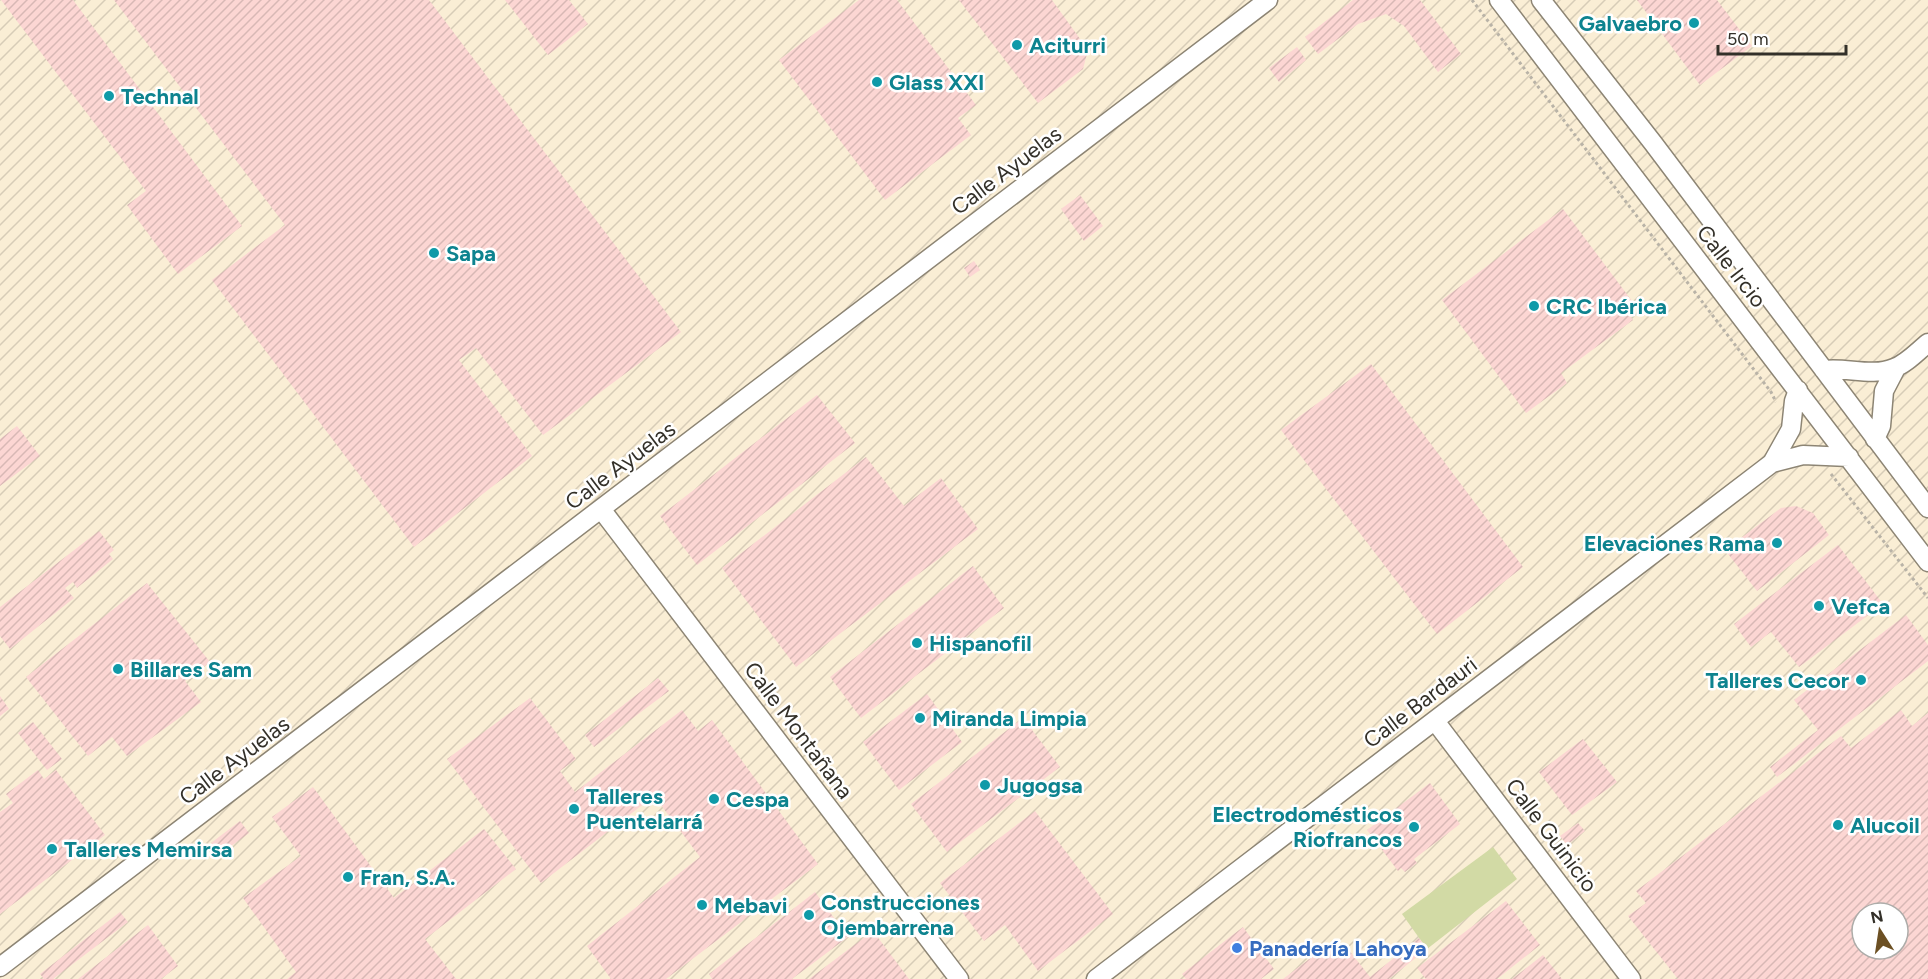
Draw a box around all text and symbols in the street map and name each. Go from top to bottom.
place label: Galvaebro [1578,10,1682,37]
marker: Galvaebro [1687,16,1701,30]
scale bar [1718,18,1846,56]
text: 50 m [1727,28,1769,50]
place label: Aciturri [1029,32,1106,59]
marker: Aciturri [1010,38,1024,52]
place label: Glass XXI [889,69,984,96]
marker: Glass XXI [870,75,884,89]
place label: Technal [121,83,199,110]
marker: Technal [102,89,116,103]
street label: Calle Ayuelas [946,120,1067,221]
street label: Calle Ircio [1691,220,1772,313]
place label: Sapa [446,240,496,267]
marker: Sapa [427,246,441,260]
place label: CRC Ibérica [1546,293,1667,320]
marker: CRC Ibérica [1527,299,1541,313]
street label: Calle Ayuelas [560,415,681,516]
place label: Elevaciones Rama [1584,530,1765,557]
marker: Elevaciones Rama [1770,536,1784,550]
place label: Vefca [1831,593,1890,620]
marker: Vefca [1812,599,1826,613]
place label: Hispanofil [929,630,1032,657]
marker: Hispanofil [910,636,924,650]
street label: Calle Bardauri [1358,651,1482,754]
place label: Billares Sam [130,656,252,683]
street label: Calle Montañana [738,657,859,804]
marker: Billares Sam [111,662,125,676]
place label: Talleres Cecor [1706,667,1850,694]
marker: Talleres Cecor [1854,673,1868,687]
place label: Miranda Limpia [932,705,1087,732]
street label: Calle Ayuelas [174,710,295,811]
marker: Miranda Limpia [913,711,927,725]
place label: Jugogsa [997,772,1083,799]
street label: Calle Guinicio [1500,773,1603,898]
marker: Jugogsa [978,778,992,792]
place label: Talleres Puentelarrá [586,783,703,835]
place label: Cespa [726,786,789,813]
marker: Cespa [707,792,721,806]
place label: Electrodomésticos Riofrancos [1212,801,1402,853]
marker: Talleres Puentelarrá [567,802,581,816]
place label: Alucoil [1850,812,1920,839]
marker: Alucoil [1831,818,1845,832]
marker: Electrodomésticos Riofrancos [1407,820,1421,834]
place label: Talleres Memirsa [64,836,232,863]
marker: Talleres Memirsa [45,842,59,856]
place label: Fran, S.A. [360,864,455,891]
marker: Fran, S.A. [341,870,355,884]
place label: Construcciones Ojembarrena [821,889,980,941]
place label: Mebavi [714,892,788,919]
marker: Mebavi [695,898,709,912]
north arrow [1850,901,1910,961]
text: N [1869,906,1885,927]
marker: Construcciones Ojembarrena [802,908,816,922]
place label: Panadería Lahoya [1249,935,1427,962]
marker: Panadería Lahoya [1230,941,1244,955]

